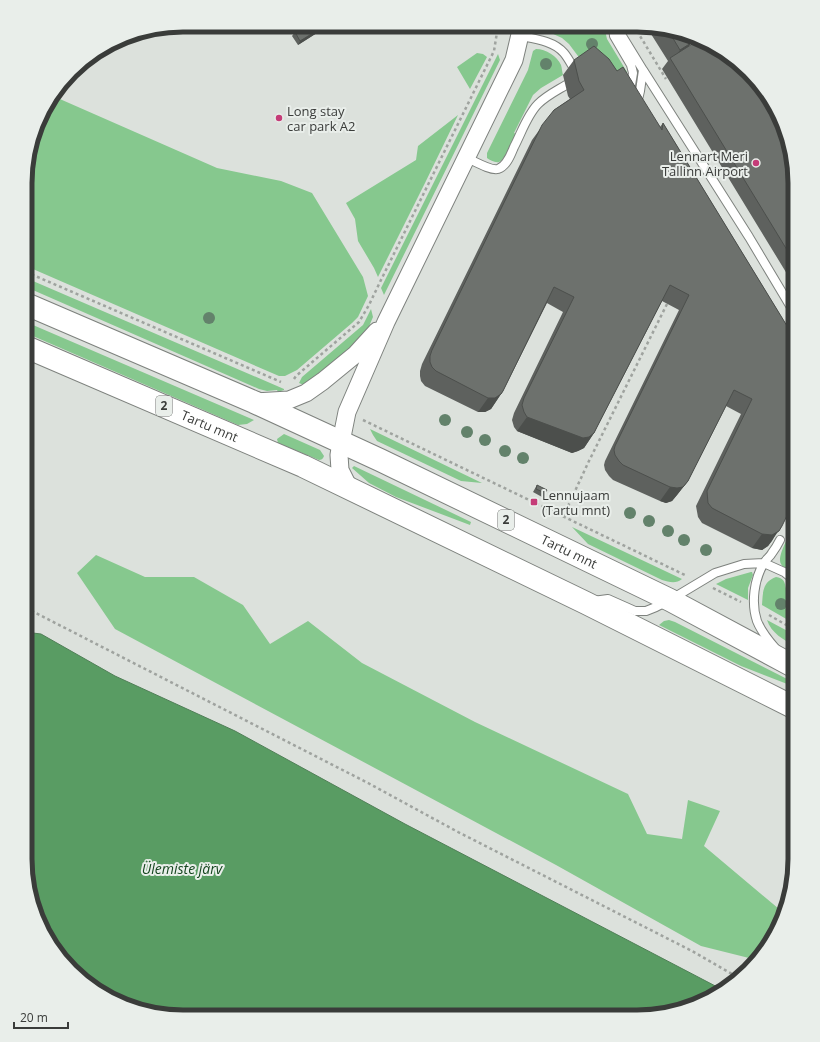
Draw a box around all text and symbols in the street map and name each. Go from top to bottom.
place label: Long stay car park A2 [287,102,356,135]
marker: Long stay car park A2 [274,113,284,123]
place label: Lennart Meri Tallinn Airport [662,147,748,180]
marker: Lennart Meri Tallinn Airport [751,158,761,168]
road number: 2 [156,396,172,416]
street label: Tartu mnt [178,406,241,446]
place label: Lennujaam (Tartu mnt) [542,486,610,519]
marker: Lennujaam (Tartu mnt) [529,497,539,507]
road number: 2 [498,510,514,530]
street label: Tartu mnt [538,530,601,573]
water label: Ülemiste järv [142,859,224,878]
scale bar [14,1004,68,1030]
text: 20 m [20,1009,48,1026]

